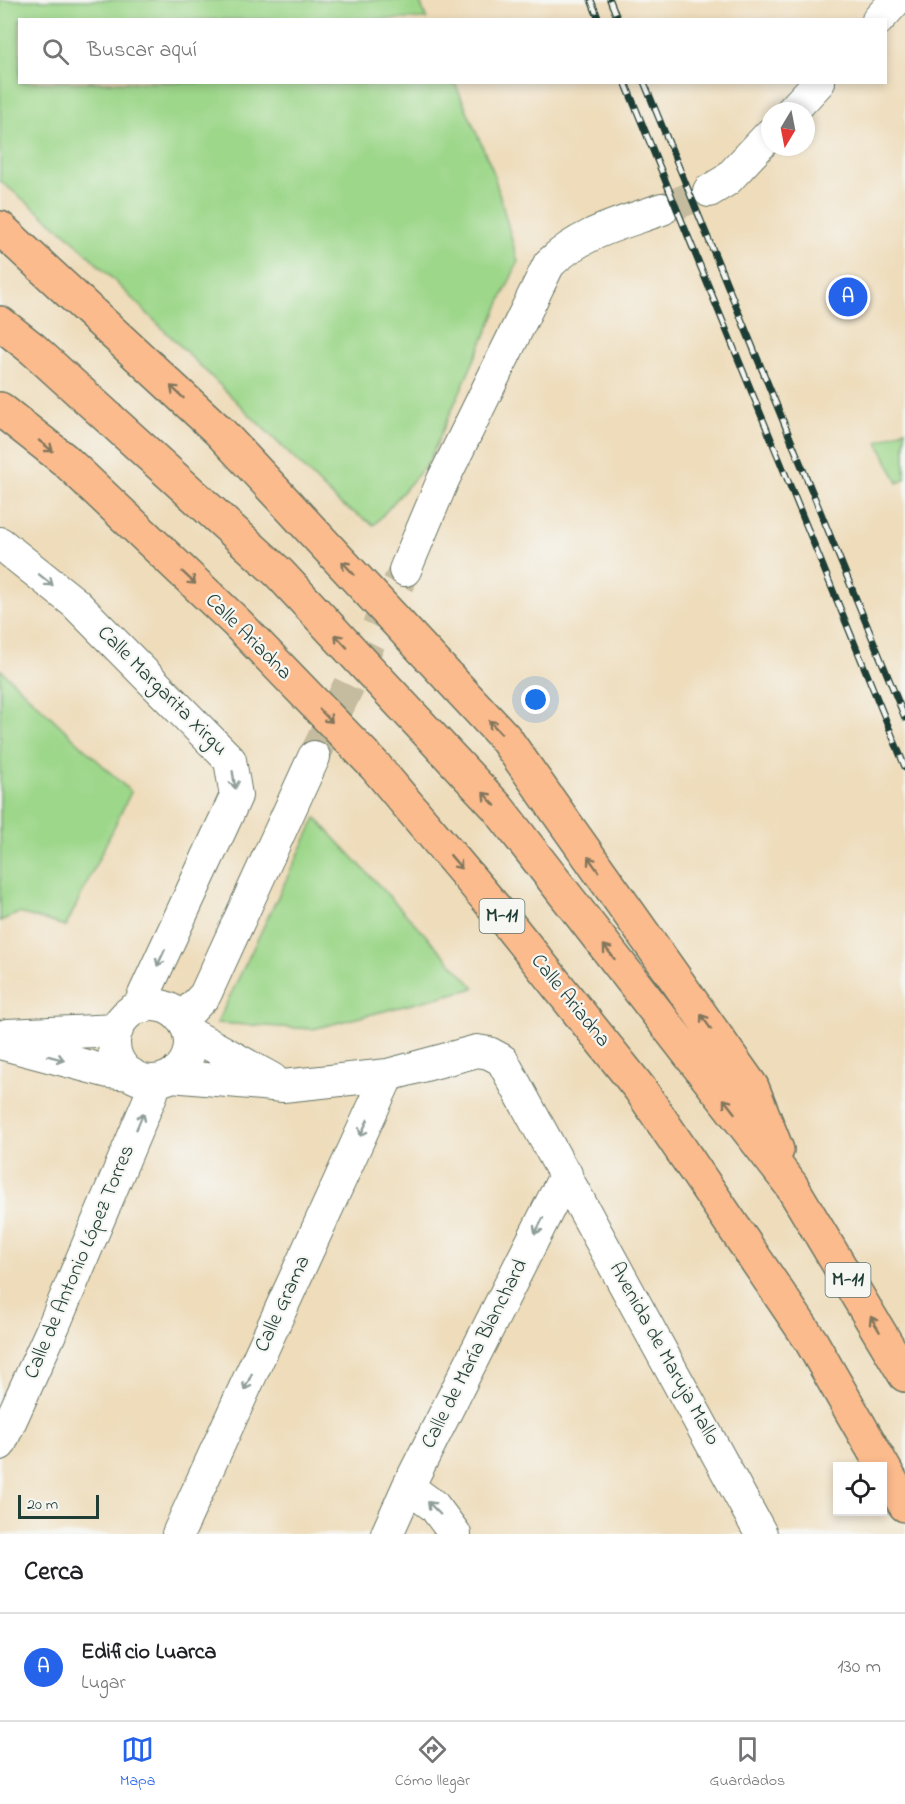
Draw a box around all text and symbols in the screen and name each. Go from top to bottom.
search box [18,18,887,84]
icon: search [39,35,72,68]
text: Buscar aquí [87,35,197,67]
north arrow [761,102,815,156]
pin: A [828,274,868,320]
one-way arrow [170,385,185,399]
one-way arrow [38,439,54,452]
one-way arrow [341,561,355,576]
one-way arrow [182,571,197,585]
one-way arrow [37,573,53,586]
street label: Calle Ariadna [198,587,298,687]
street label: Calle Margarita Xirgu [89,619,234,764]
one-way arrow [334,633,349,648]
your location [521,685,550,714]
one-way arrow [319,709,334,724]
one-way arrow [488,720,502,735]
one-way arrow [228,770,239,790]
one-way arrow [482,792,496,807]
one-way arrow [449,854,463,869]
one-way arrow [587,856,599,872]
road number: M-11 [480,899,524,933]
one-way arrow [603,944,616,960]
street label: Calle Ariadna [523,948,617,1054]
one-way arrow [154,949,166,967]
one-way arrow [700,1015,712,1031]
one-way arrow [47,1053,66,1064]
one-way arrow [723,1098,736,1114]
one-way arrow [135,1112,146,1130]
one-way arrow [357,1119,369,1137]
street label: Calle de Antonio López Torres [17,1140,143,1384]
one-way arrow [533,1217,544,1235]
street label: Calle Grama [248,1251,318,1357]
street label: Calle de María Blanchard [414,1254,536,1454]
street label: Avenida de Maruja Mallo [601,1257,727,1451]
road number: M-11 [826,1263,870,1297]
one-way arrow [869,1316,881,1333]
one-way arrow [241,1372,253,1390]
map controls [833,1462,887,1516]
button: locate [833,1462,887,1516]
scale bar [18,1492,99,1520]
text: 20 m [27,1493,58,1517]
one-way arrow [426,1501,441,1516]
text: Cerca [24,1554,84,1592]
text: Edificio Luarca [81,1637,217,1669]
text: A [37,1653,50,1682]
text: 130 m [837,1653,881,1682]
text: Lugar [81,1669,126,1698]
tab: Mapa [120,1733,155,1793]
tab: Cómo llegar [395,1733,470,1793]
tab: Guardados [709,1733,785,1793]

